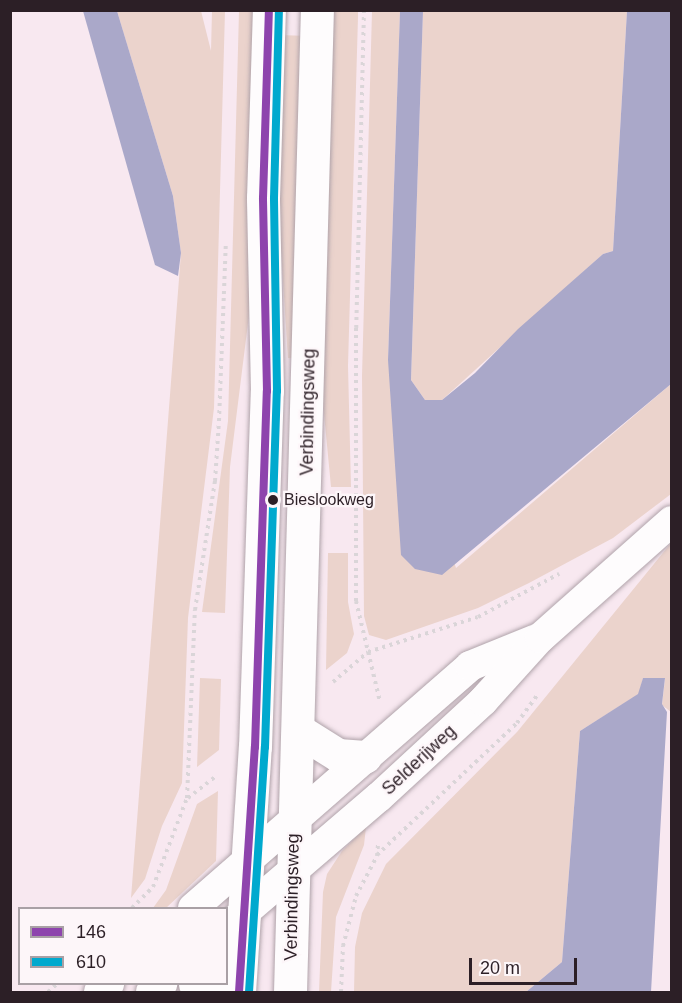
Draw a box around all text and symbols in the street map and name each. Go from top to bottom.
street label: Verbindingsweg [296,348,320,476]
place label: Bieslookweg [284,490,374,510]
marker: Bieslookweg [267,494,279,506]
street label: Selderijweg [378,720,460,800]
street label: Verbindingsweg [280,833,304,961]
legend [18,907,228,985]
text: 146 [76,922,106,942]
scale bar [472,946,580,984]
text: 610 [76,952,106,972]
text: 20 m [480,958,520,978]

